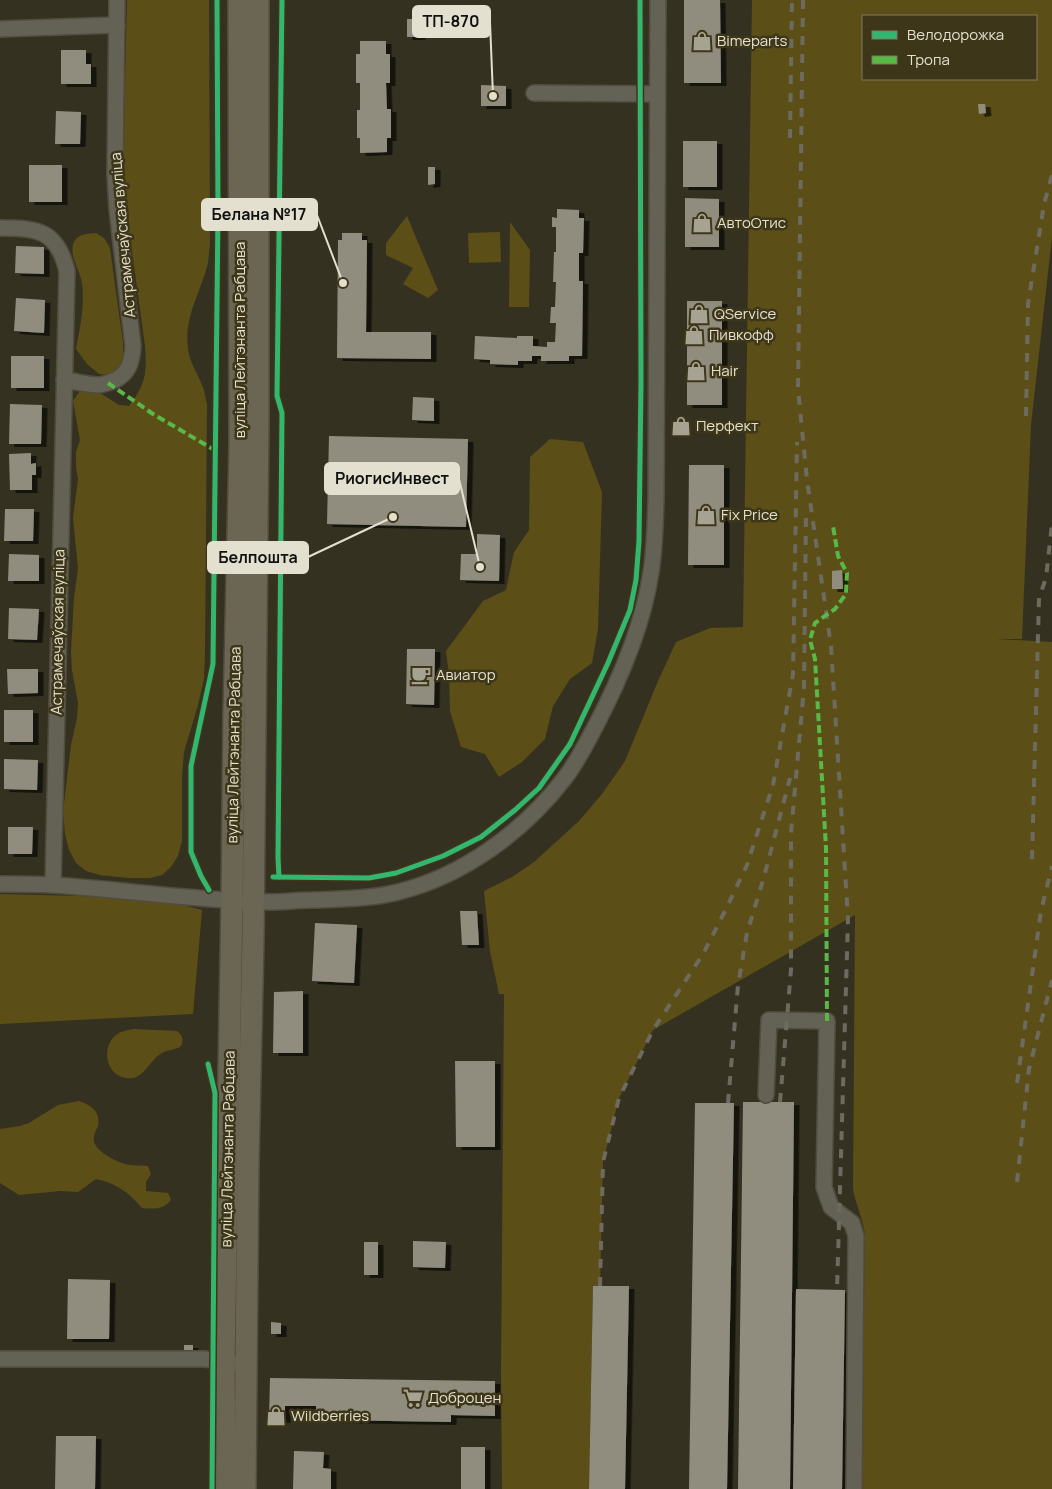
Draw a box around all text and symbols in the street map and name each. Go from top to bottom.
callout: ТП-870 [413,6,490,37]
text: ТП-870 [423,10,479,32]
legend [862,15,1037,80]
text: Велодорожка [907,24,1004,45]
shop icon: Bimeparts [691,30,713,52]
place label: Bimeparts [717,30,788,51]
text: Тропа [907,49,950,70]
street label: Астрамечаўская вуліца [105,151,140,319]
callout: Белана №17 [202,199,317,230]
text: Белана №17 [212,203,306,225]
shop icon: АвтоОтис [691,212,713,234]
place label: АвтоОтис [717,212,786,233]
street label: вуліца Лейтэнанта Рабцава [229,242,250,438]
shop icon: QService [688,303,710,325]
place label: QService [714,303,776,324]
shop icon: Пивкофф [683,324,705,346]
place label: Пивкофф [709,324,774,345]
shop icon: Hair [685,360,707,382]
place label: Hair [711,360,739,381]
shop icon: Перфект [670,415,692,437]
place label: Перфект [696,415,759,436]
callout: РиогисИнвест [325,463,459,494]
text: РиогисИнвест [335,467,450,489]
shop icon: Fix Price [695,504,717,526]
place label: Fix Price [721,504,778,525]
callout: Белпошта [208,542,308,573]
text: Белпошта [218,546,298,568]
street label: Астрамечаўская вуліца [46,549,69,715]
street label: вуліца Лейтэнанта Рабцава [221,646,246,844]
cafe icon: Авиатор [410,664,432,686]
place label: Авиатор [436,664,496,685]
street label: вуліца Лейтэнанта Рабцава [215,1050,240,1248]
supermarket icon: Доброцен [402,1387,424,1409]
place label: Доброцен [428,1387,501,1408]
shop icon: Wildberries [265,1405,287,1427]
place label: Wildberries [291,1405,369,1426]

